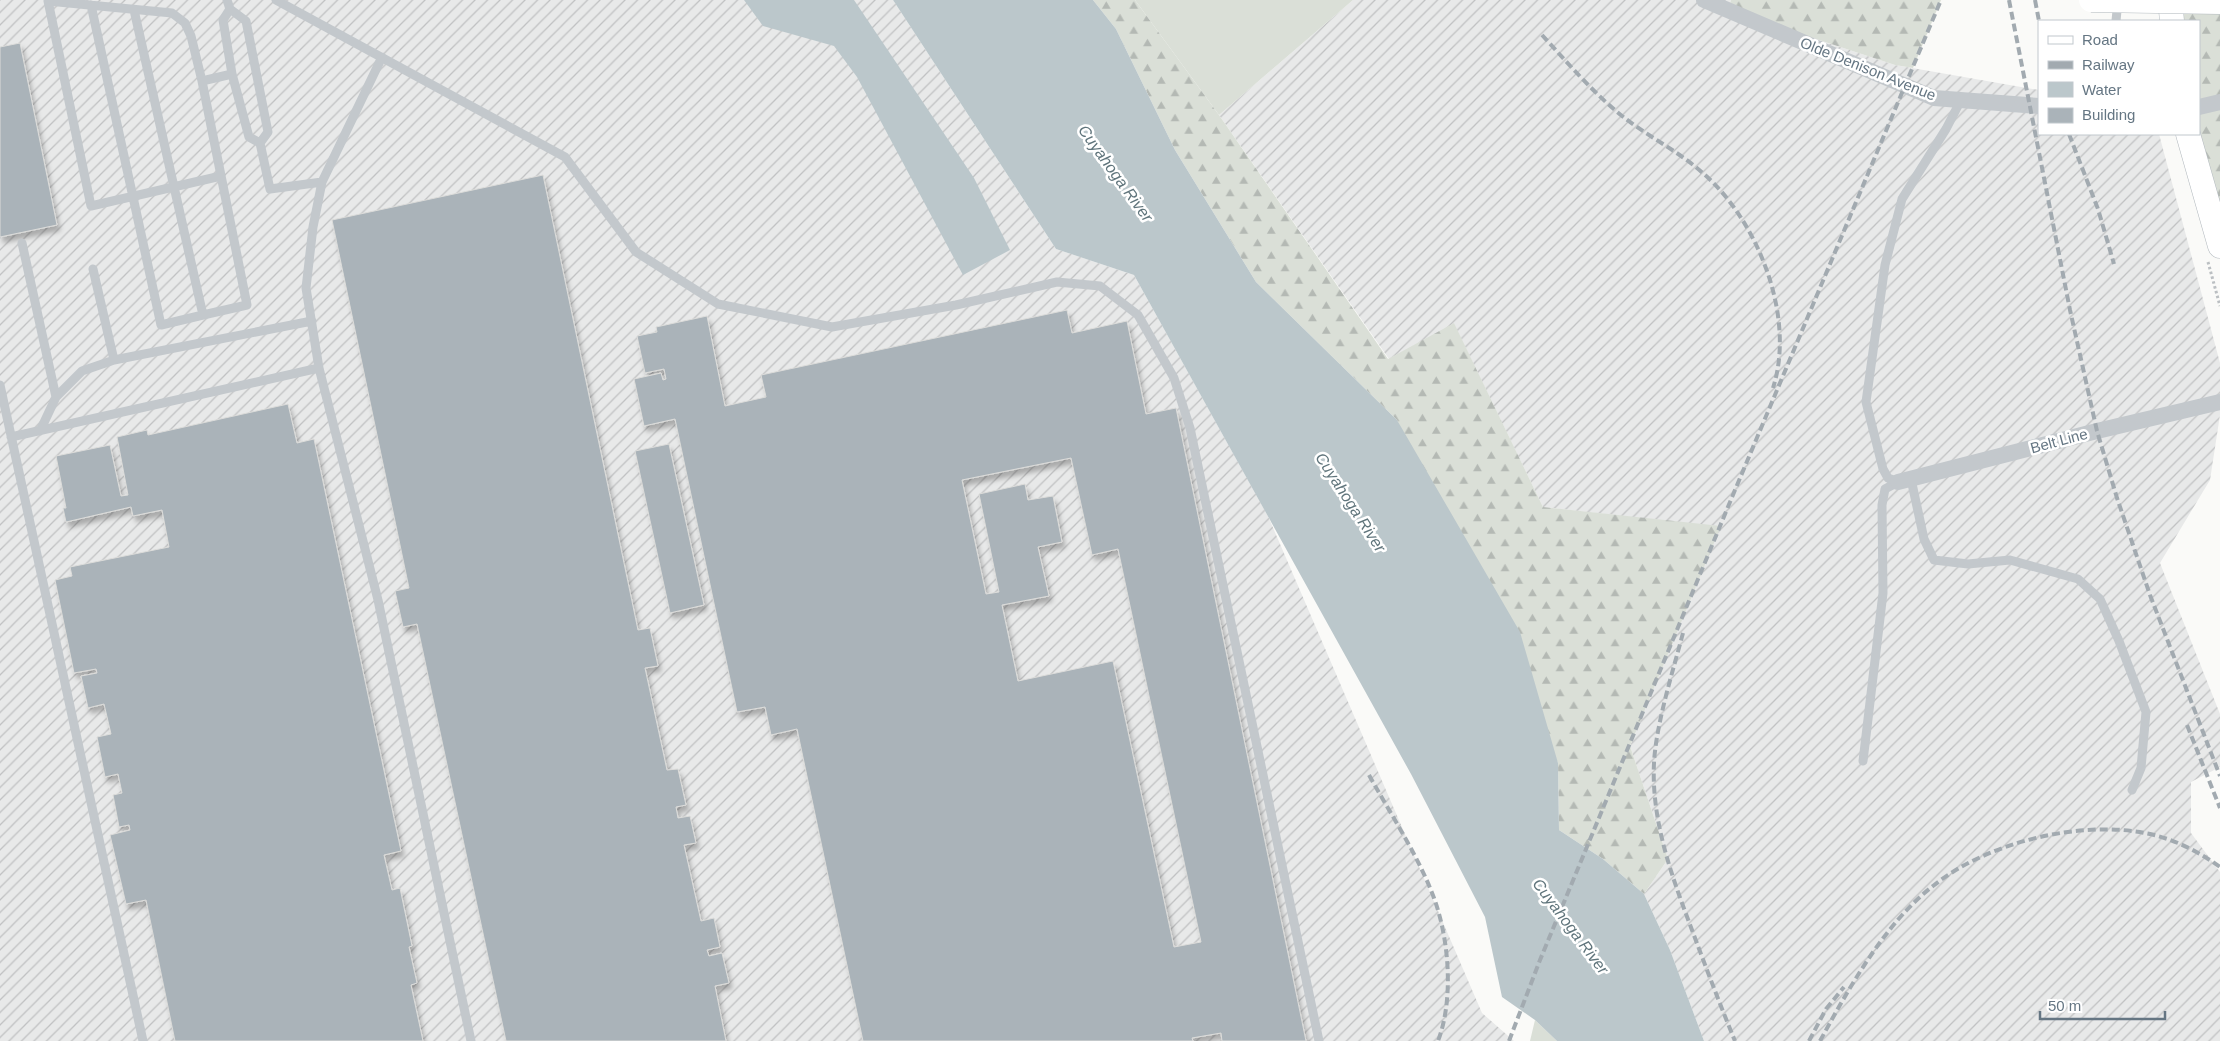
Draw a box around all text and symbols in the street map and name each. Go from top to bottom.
legend [2038,20,2200,135]
text: Road [2082,31,2118,48]
street label: Olde Denison Avenue [1798,34,1939,104]
text: Railway [2082,56,2135,73]
text: Water [2082,81,2121,98]
text: Building [2082,106,2135,123]
water label: Cuyahoga River [1075,122,1157,225]
street label: Belt Line [2028,425,2089,456]
water label: Cuyahoga River [1312,450,1389,556]
water label: Cuyahoga River [1529,875,1612,978]
scale bar [2040,988,2165,1020]
text: 50 m [2048,997,2081,1014]

